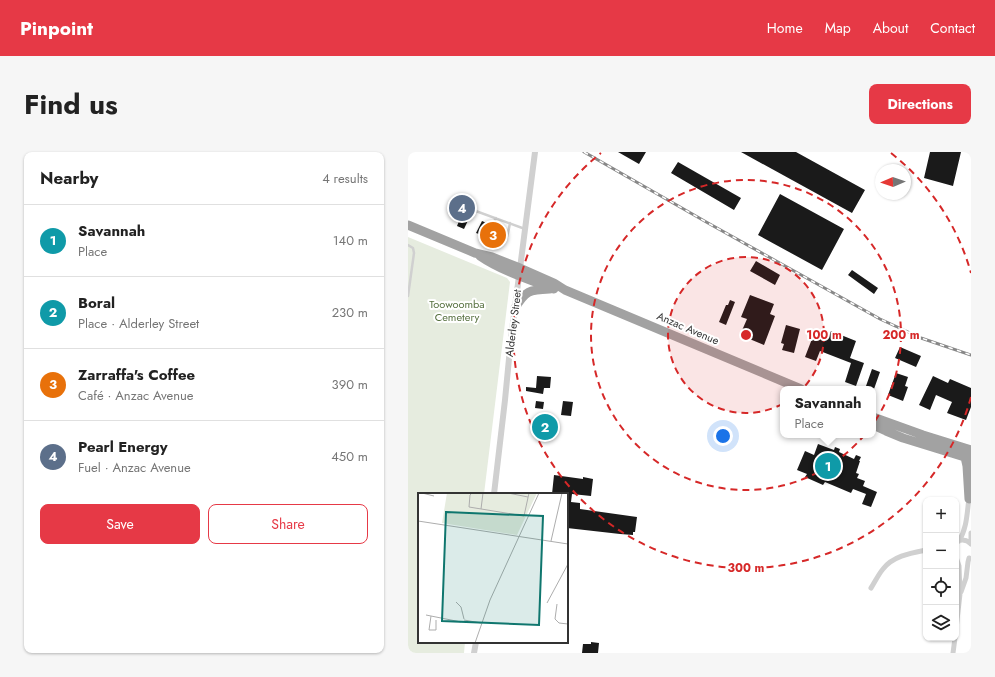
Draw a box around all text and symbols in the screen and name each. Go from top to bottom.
text: Pinpoint [20,15,93,42]
text: Home [767,18,803,38]
text: Map [825,18,851,38]
text: About [873,18,908,38]
text: Contact [930,18,975,38]
text: Find us [24,84,118,125]
button: Directions [869,84,971,124]
north arrow [875,164,911,200]
text: Nearby [40,166,98,190]
text: 4 results [322,169,368,188]
pin: 4 [449,193,475,223]
text: Savannah [78,220,145,242]
pin: 3 [480,220,506,250]
text: 1 [50,231,56,250]
text: 140 m [333,231,368,250]
text: Place [78,242,107,261]
street label: Alderley Street [501,288,525,358]
text: Boral [78,292,115,314]
park label: Toowoomba Cemetery [429,296,485,325]
text: 2 [49,303,57,322]
text: 230 m [332,303,368,322]
street label: Anzac Avenue [654,308,722,348]
text: Place · Alderley Street [78,314,199,333]
text: 100 m [806,326,842,344]
text: 200 m [882,326,920,344]
centre of rings [739,328,753,342]
text: Zarraffa's Coffee [78,364,195,386]
text: 3 [49,375,57,394]
text: 390 m [332,375,368,394]
text: Café · Anzac Avenue [78,386,194,405]
popup [780,386,876,438]
text: Savannah [794,392,862,414]
pin: 2 [532,412,558,442]
text: Place [794,414,824,433]
your location [713,426,733,446]
text: Pearl Energy [78,436,167,458]
text: 4 [48,447,58,466]
text: 450 m [331,447,368,466]
pin: 1 [815,451,841,481]
text: Fuel · Anzac Avenue [78,458,191,477]
inset map [418,493,568,643]
map controls [923,497,959,641]
button: + [923,497,959,533]
button: Save [40,504,200,544]
button: Share [208,504,368,544]
button: − [923,533,959,569]
text: 300 m [728,559,765,577]
button: locate [923,569,959,605]
button: layers [923,605,959,641]

